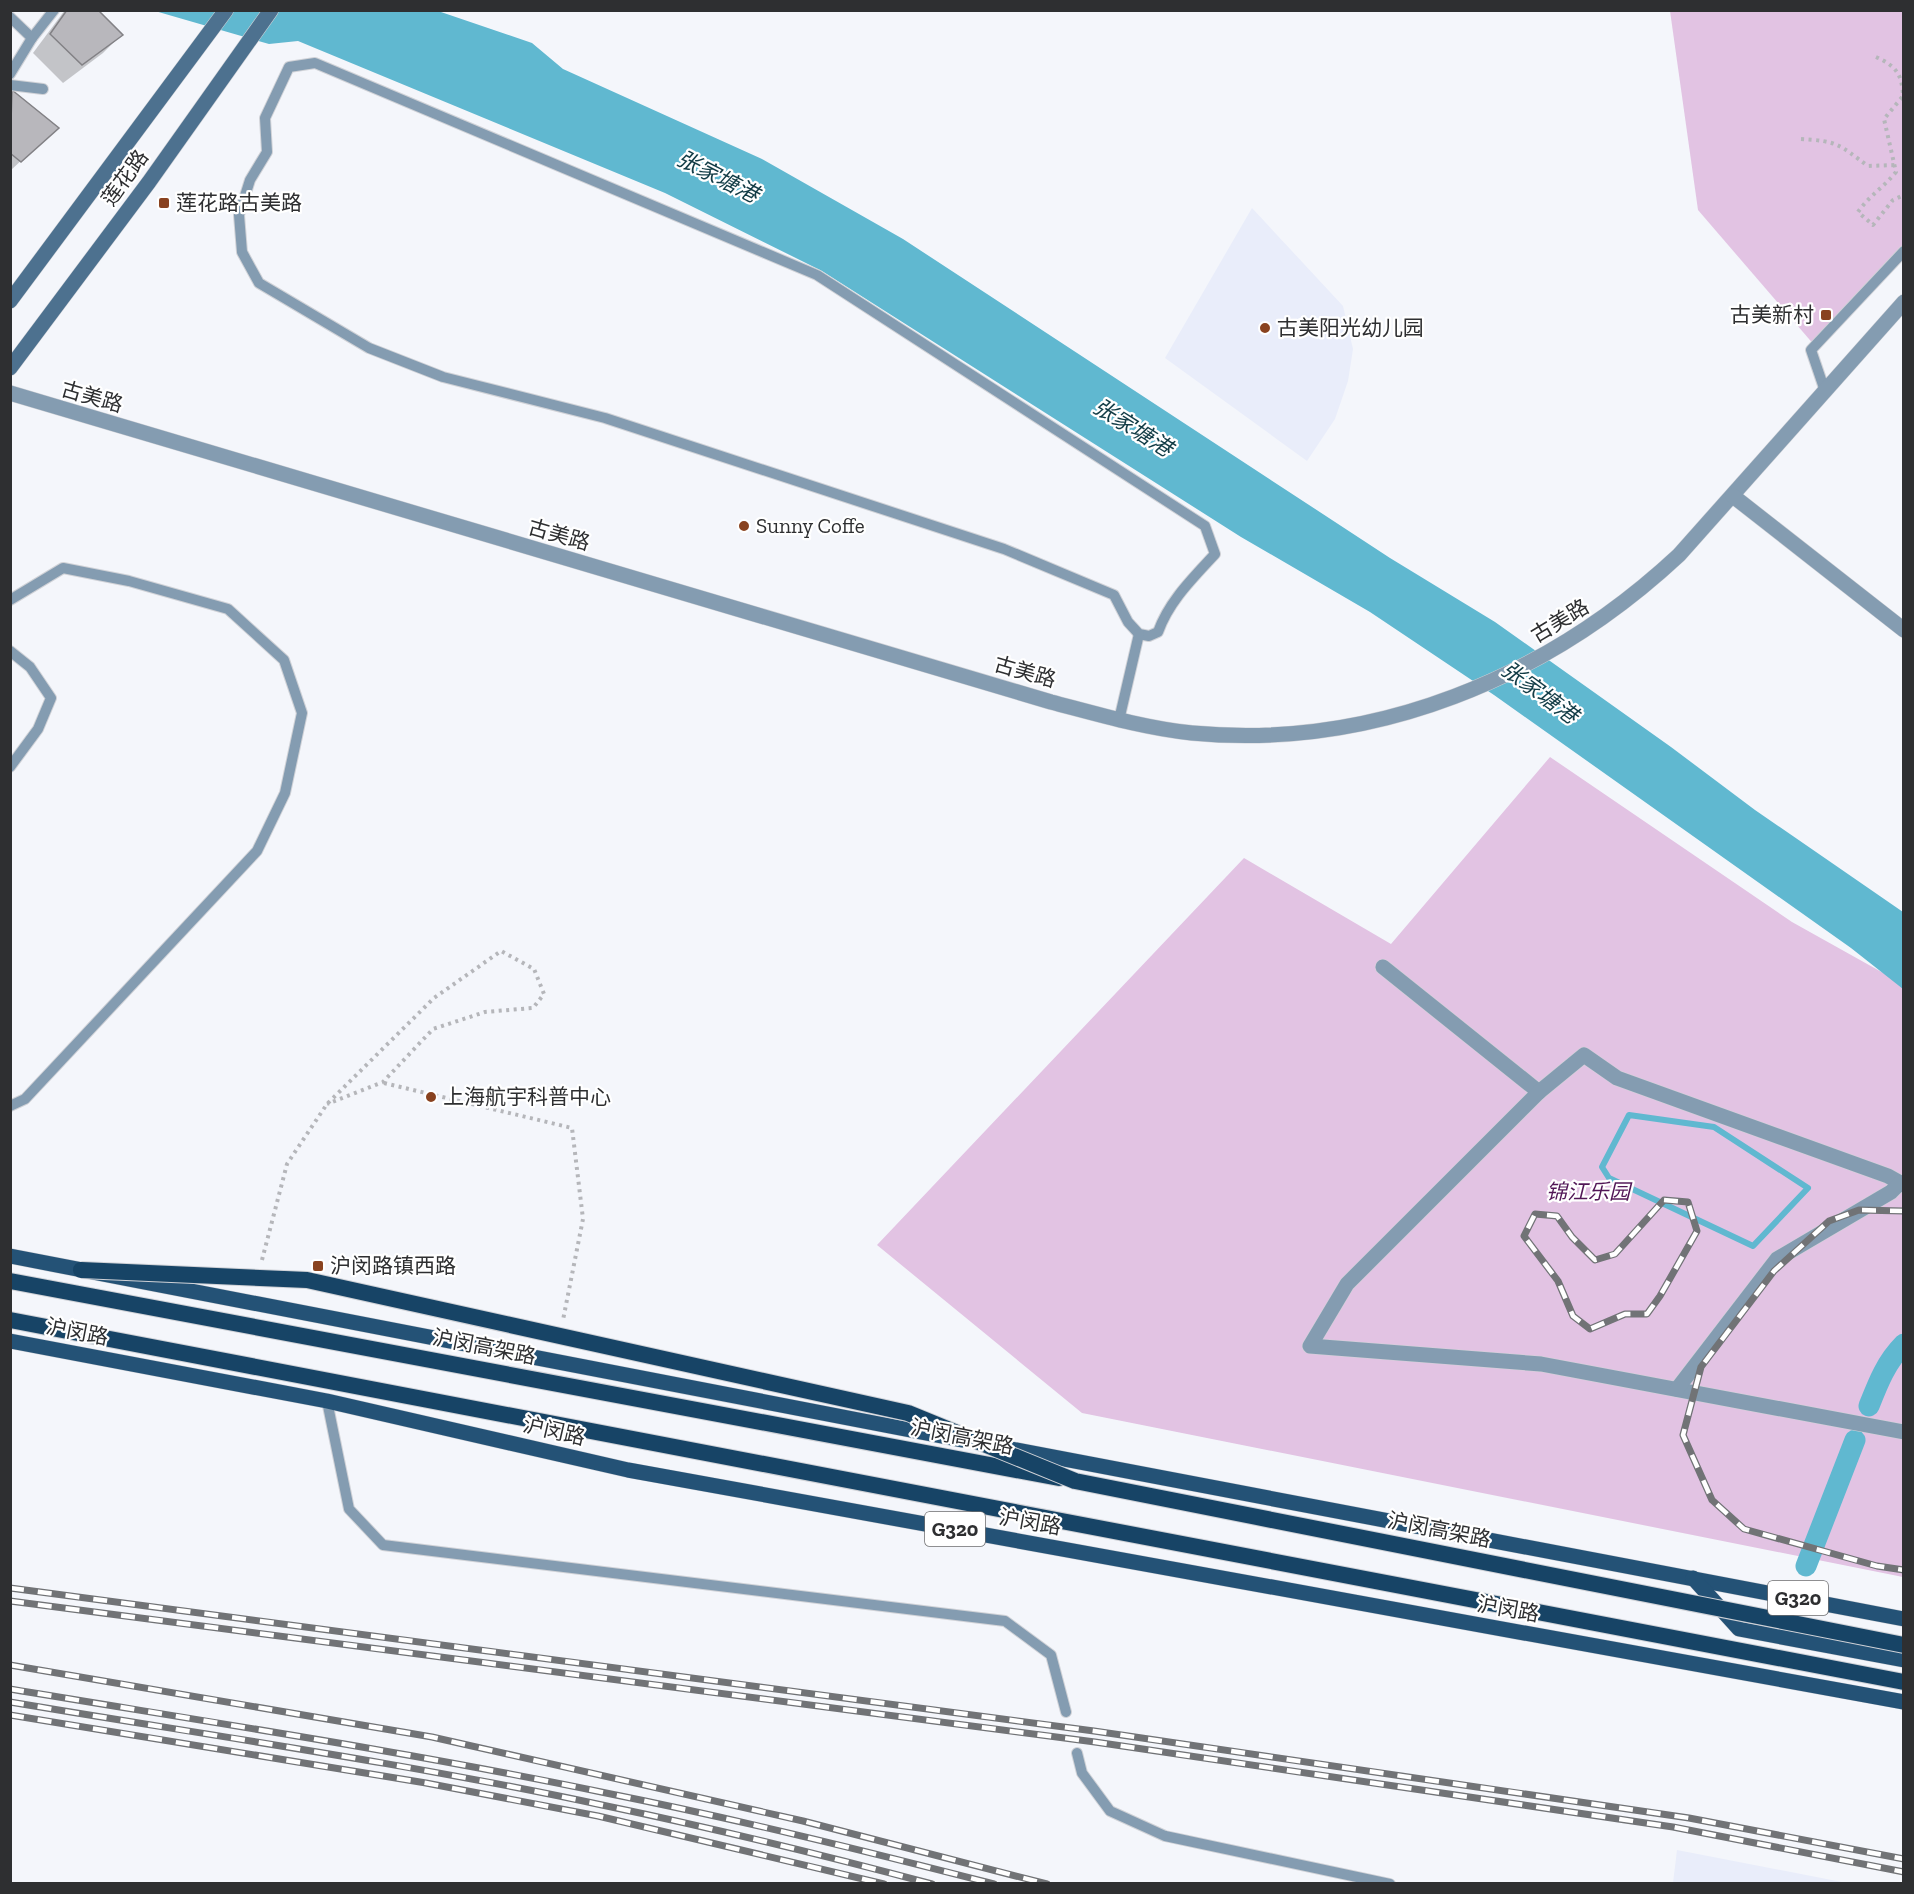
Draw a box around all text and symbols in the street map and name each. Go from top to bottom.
water label: 张家塘港 [672,144,766,210]
street label: 莲花路 [96,145,153,211]
place label: 莲花路古美路 [176,190,302,215]
marker: 莲花路古美路 [157,196,171,210]
place label: 古美新村 [1730,302,1814,327]
marker: 古美新村 [1819,308,1833,322]
place label: 古美阳光幼儿园 [1277,315,1424,340]
marker: 古美阳光幼儿园 [1258,321,1272,335]
street label: 古美路 [58,376,126,417]
water label: 张家塘港 [1088,393,1180,464]
place label: Sunny Coffe [756,513,865,538]
street label: 古美路 [525,514,593,555]
marker: Sunny Coffe [737,519,751,533]
street label: 古美路 [1526,594,1593,648]
street label: 古美路 [991,651,1059,692]
water label: 张家塘港 [1496,656,1586,731]
place label: 上海航宇科普中心 [443,1084,611,1109]
marker: 上海航宇科普中心 [424,1090,438,1104]
park label: 锦江乐园 [1546,1179,1633,1204]
place label: 沪闵路镇西路 [330,1253,456,1278]
marker: 沪闵路镇西路 [311,1259,325,1273]
street label: 沪闵路 [44,1313,110,1350]
street label: 沪闵高架路 [430,1324,538,1369]
street label: 沪闵路 [521,1411,588,1450]
street label: 沪闵高架路 [908,1414,1016,1459]
street label: 沪闵路 [997,1504,1063,1539]
street label: 沪闵高架路 [1385,1507,1493,1552]
road number: G320 [925,1512,985,1546]
road number: G320 [1768,1581,1828,1615]
street label: 沪闵路 [1475,1591,1541,1626]

